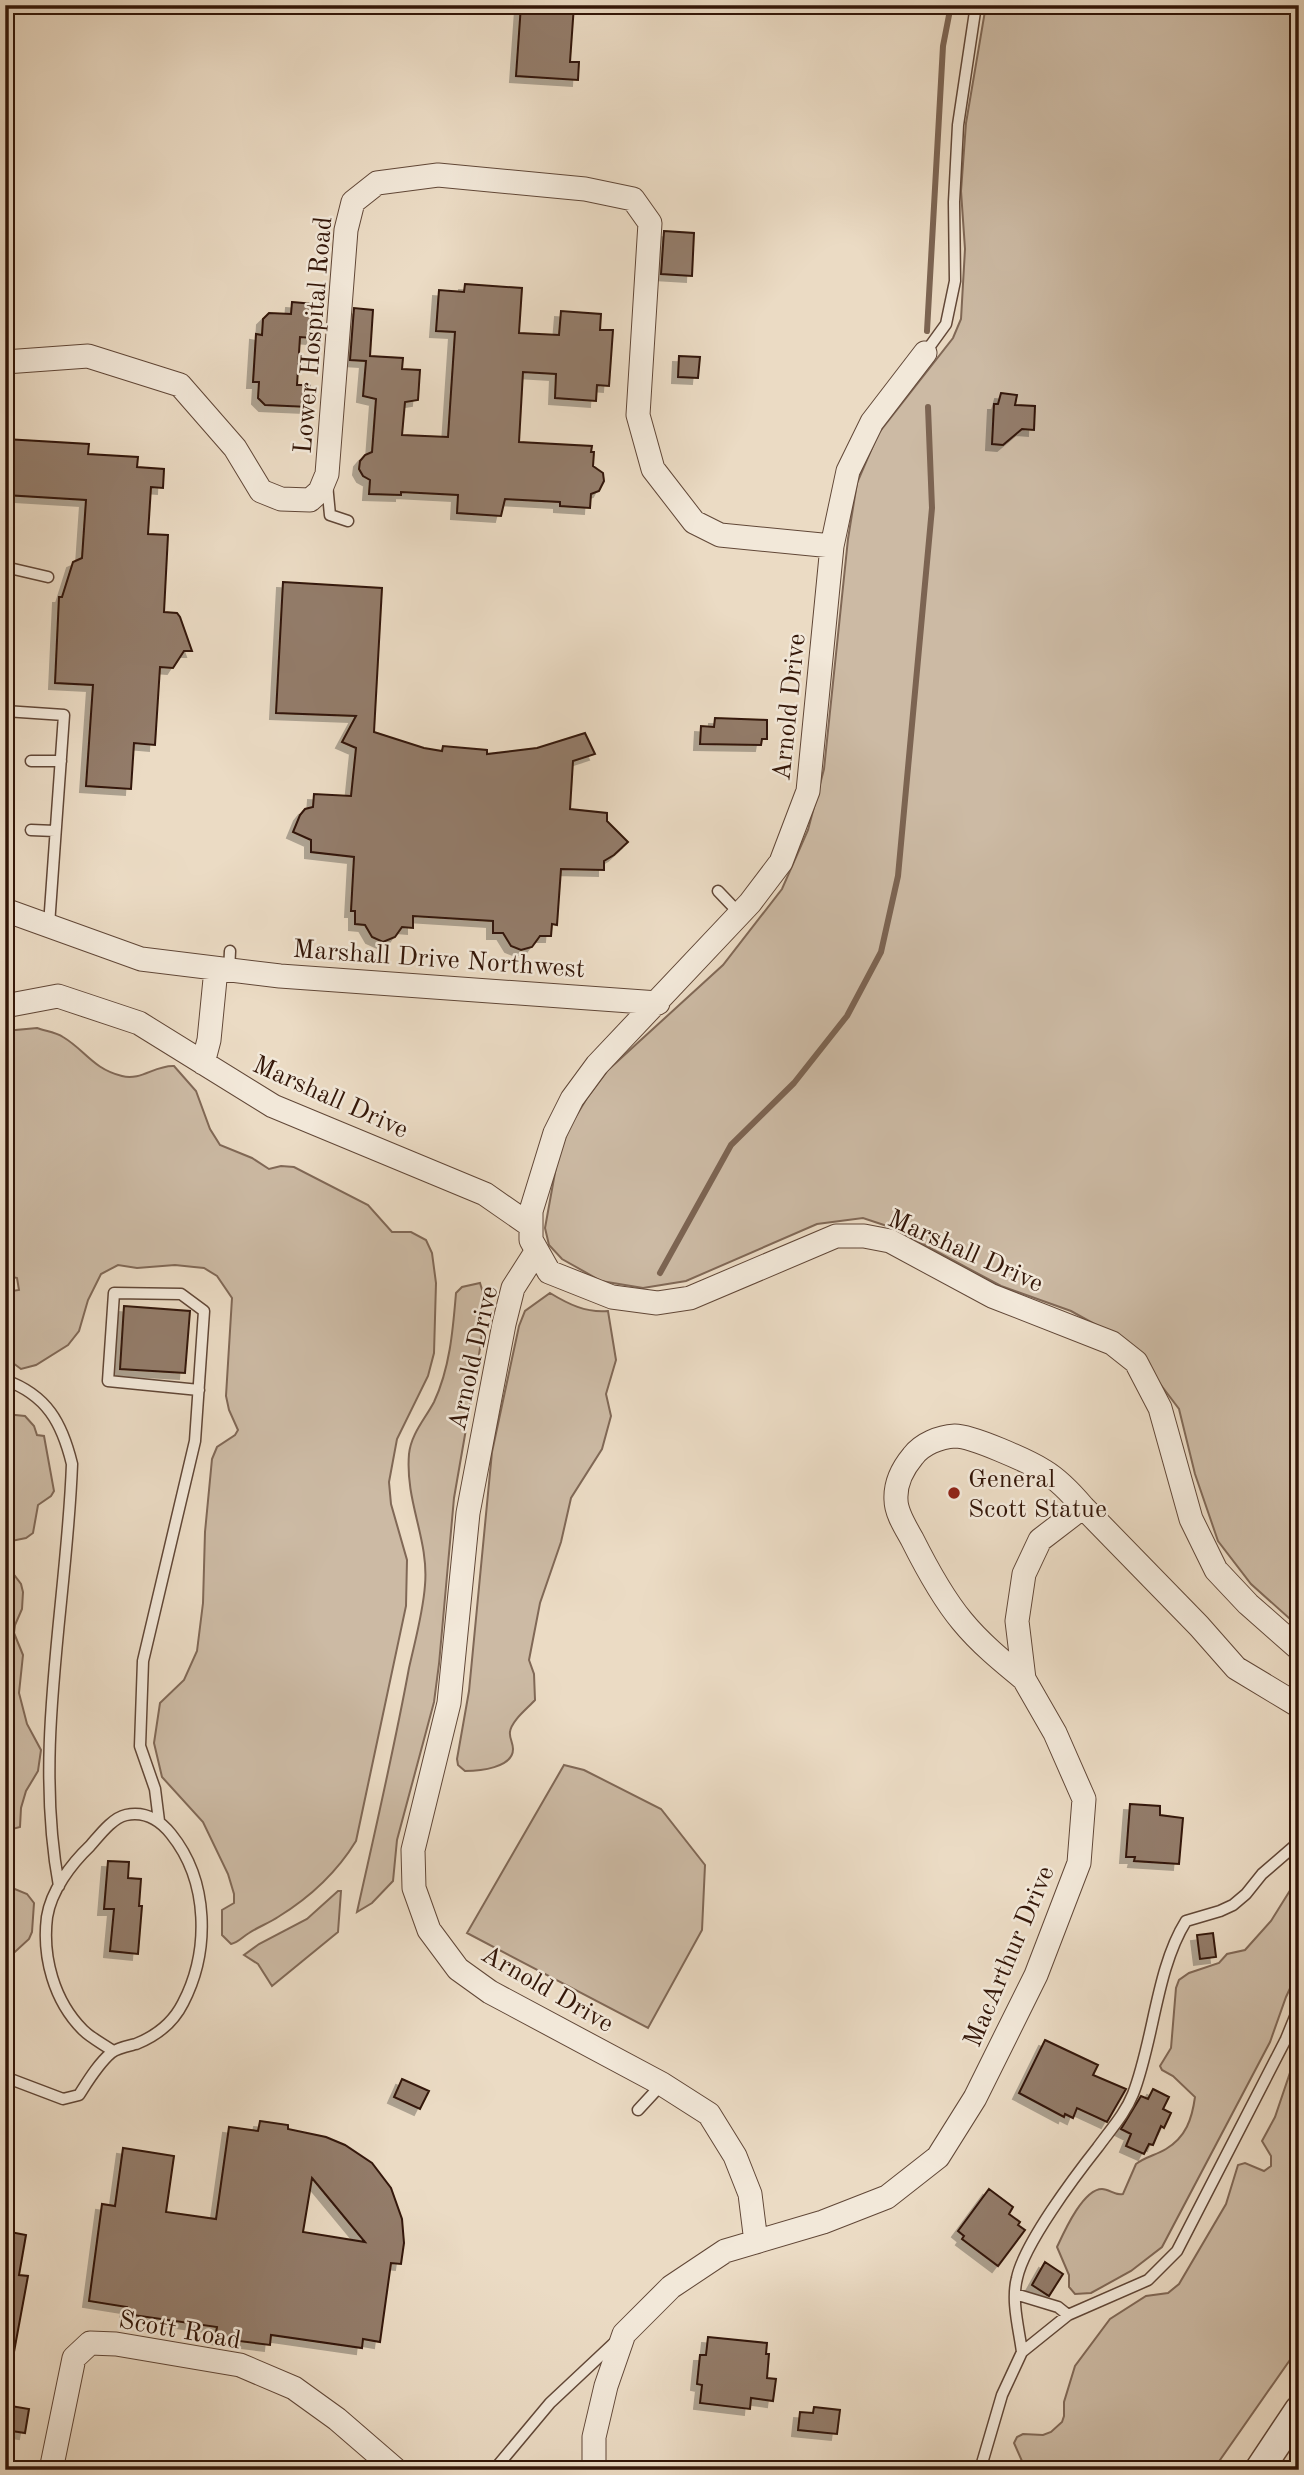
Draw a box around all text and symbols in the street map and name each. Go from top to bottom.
street label: Lower Hospital Road [291,215,337,455]
street label: Arnold Drive [769,632,811,782]
street label: Marshall Drive Northwest [292,937,586,983]
street label: Marshall Drive [248,1052,412,1144]
street label: Marshall Drive [883,1206,1047,1298]
street label: Arnold Drive [445,1284,503,1433]
place label: General Scott Statue [968,1467,1107,1523]
marker: General Scott Statue [946,1485,962,1501]
street label: MacArthur Drive [960,1862,1060,2051]
street label: Arnold Drive [477,1942,617,2038]
street label: Scott Road [116,2307,243,2355]

